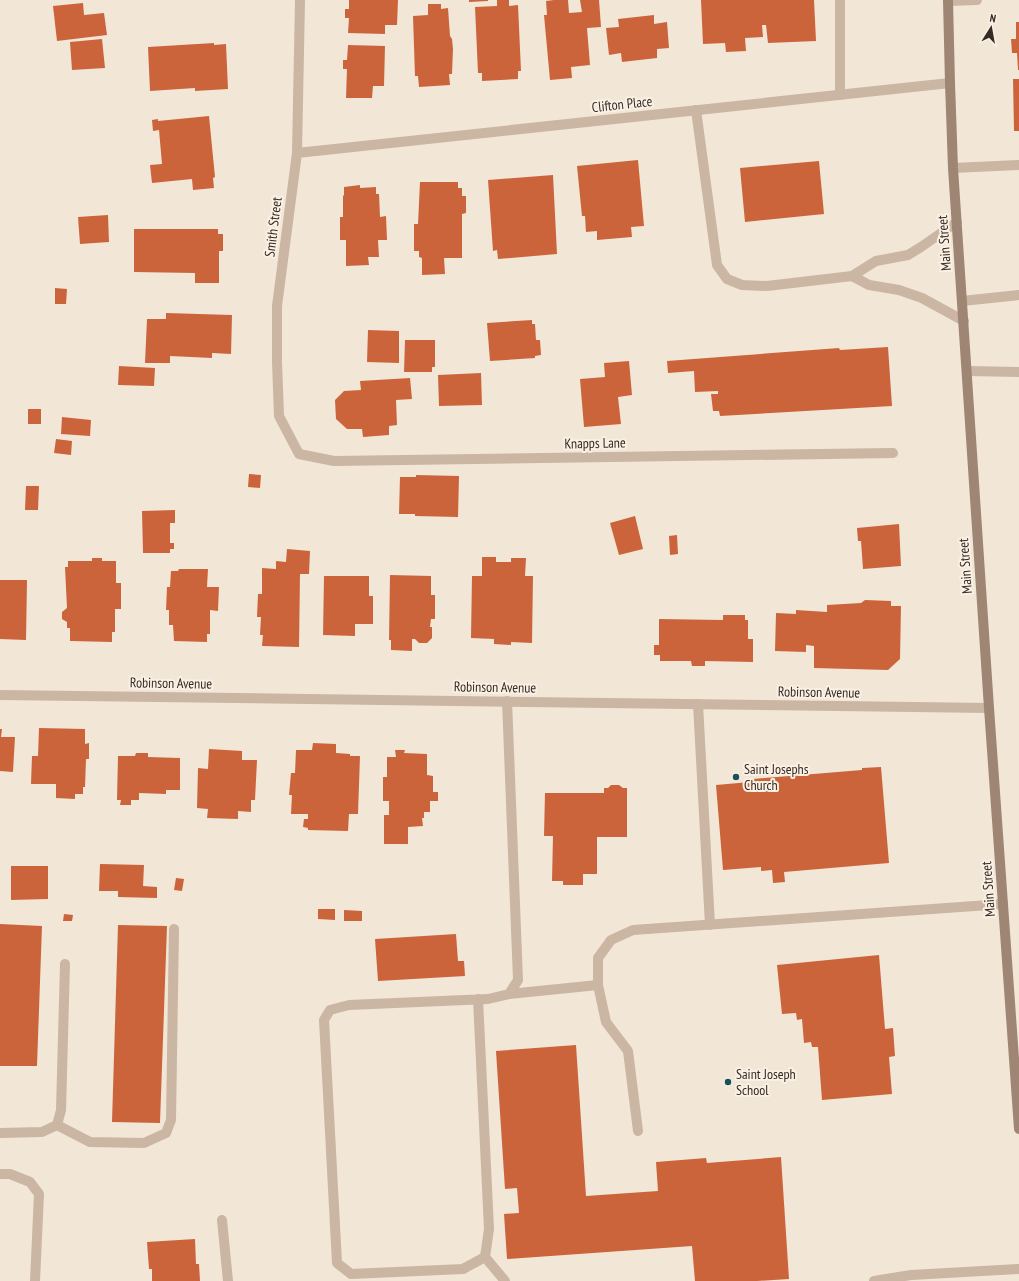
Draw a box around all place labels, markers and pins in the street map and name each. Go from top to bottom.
place label: Saint Josephs Church [744,760,809,794]
marker: Saint Josephs Church [731,772,741,782]
place label: Saint Joseph School [736,1065,796,1099]
marker: Saint Joseph School [723,1077,733,1087]

